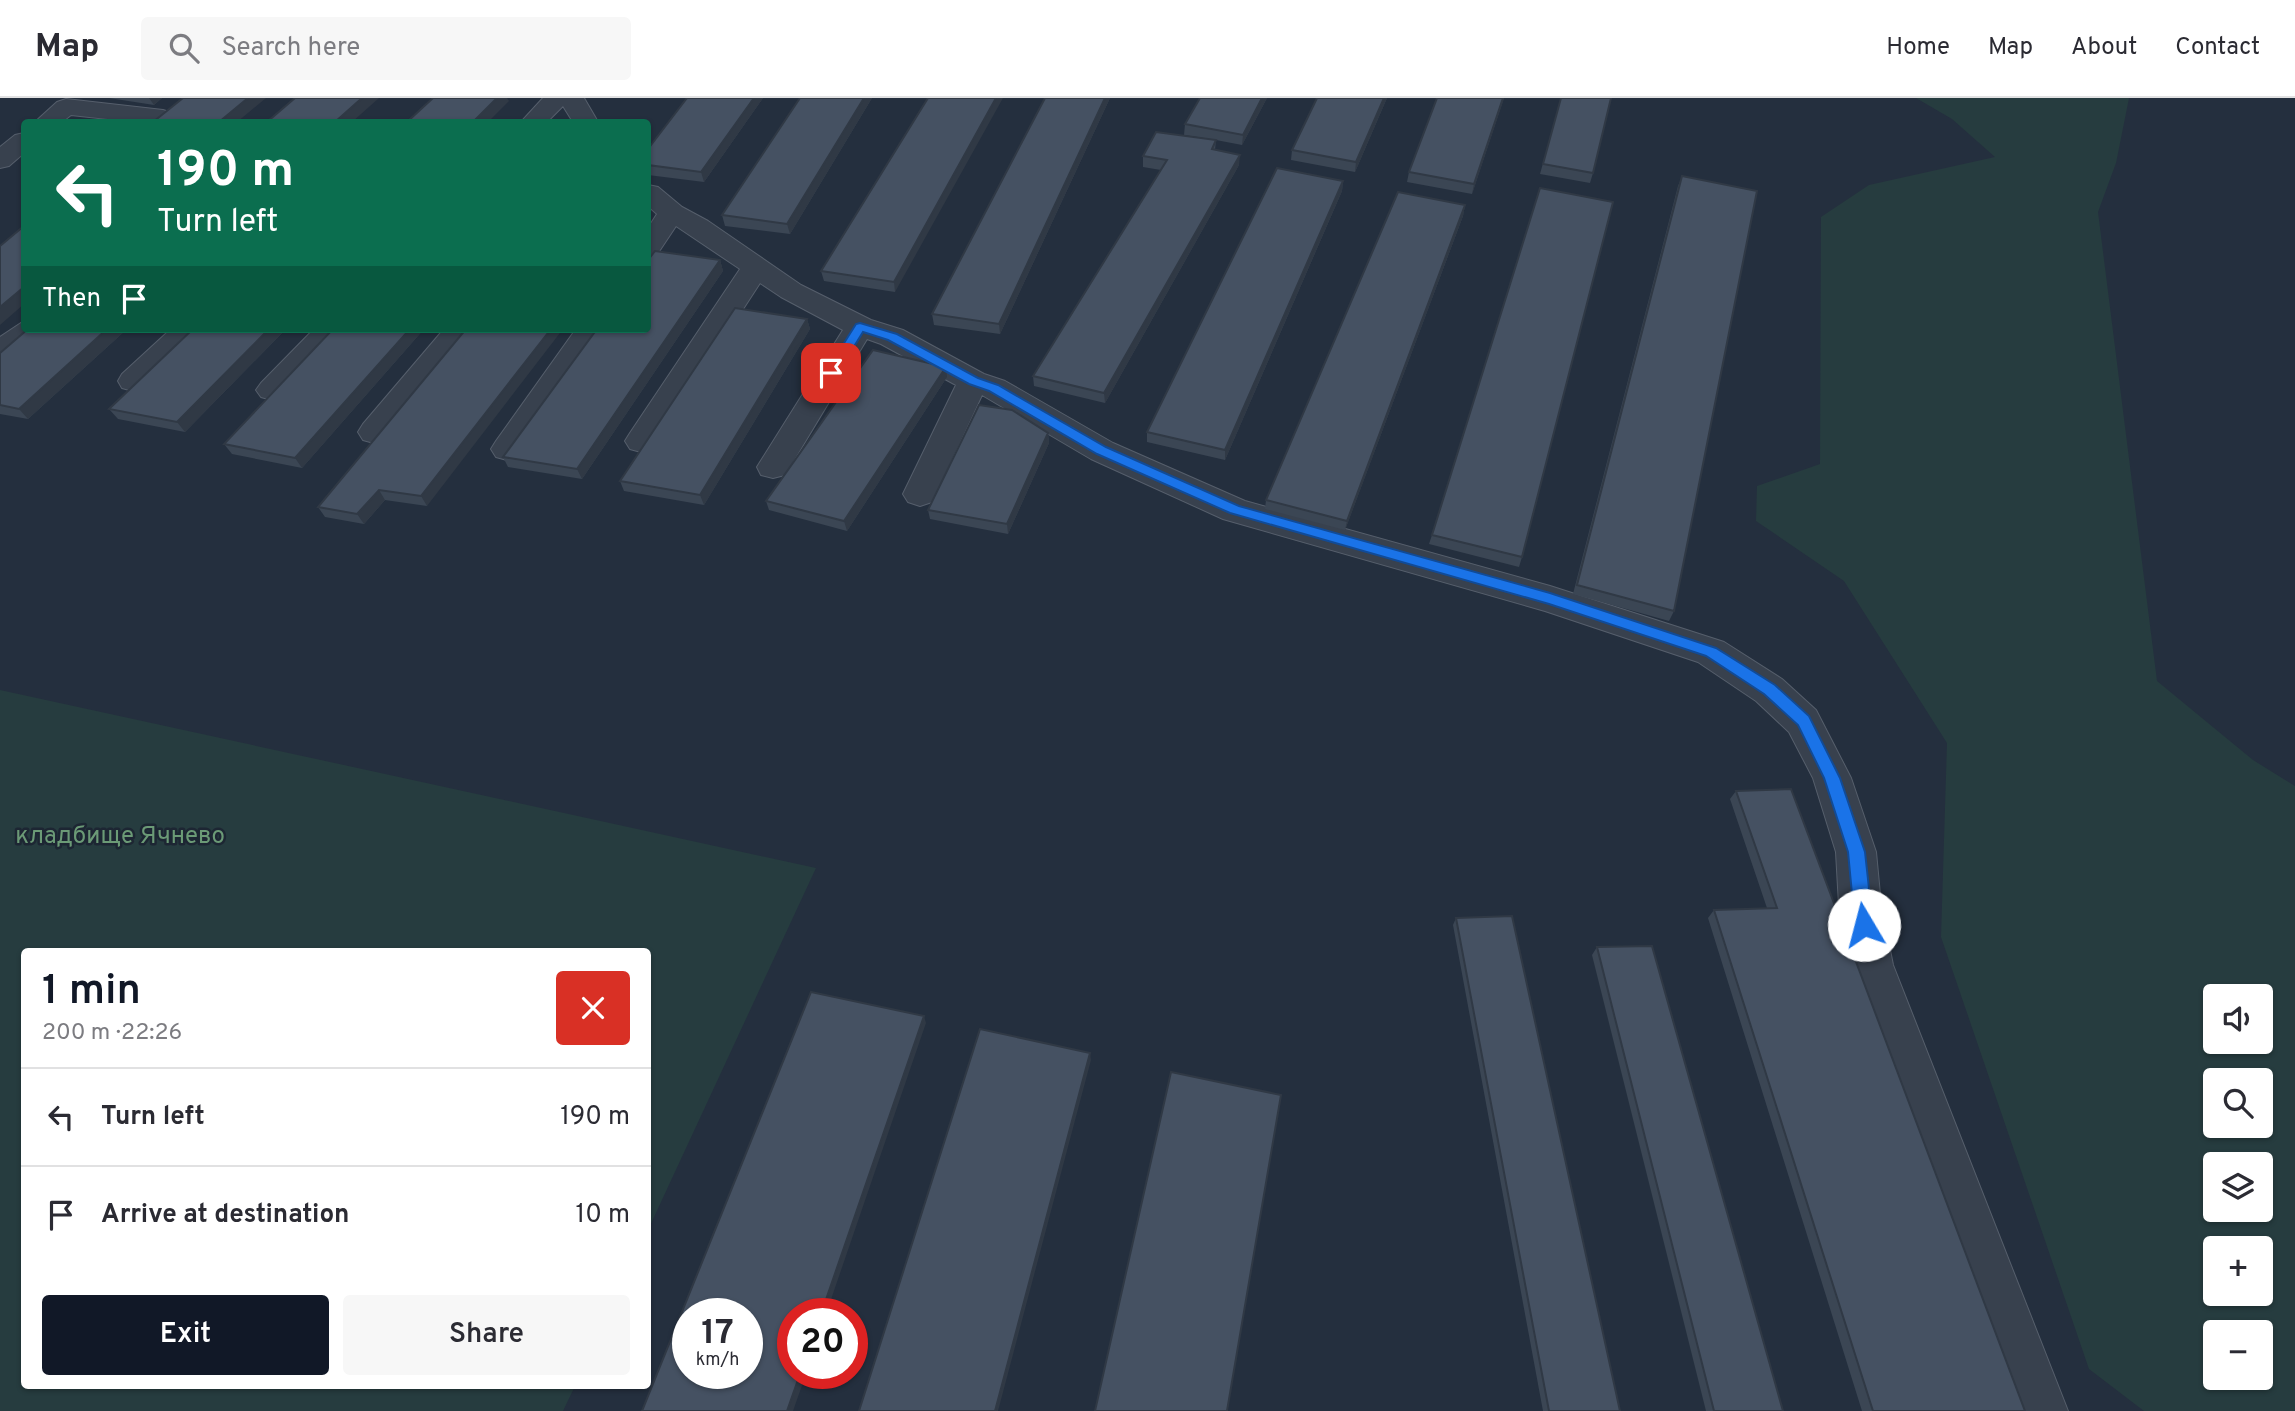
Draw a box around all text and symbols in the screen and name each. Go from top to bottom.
search box [141,17,631,80]
text: Map [35,27,99,69]
icon: search [165,29,203,67]
text: Search here [221,32,360,65]
text: Home [1886,33,1950,63]
text: Map [1988,33,2033,63]
text: About [2071,33,2137,63]
text: Contact [2175,33,2260,63]
text: 190 m [157,142,294,204]
icon: left [42,147,133,238]
text: Turn left [157,203,278,243]
icon: arrive [115,280,153,318]
text: Then [42,283,101,316]
pin [801,343,861,403]
icon: arrive [812,354,850,392]
park label: кладбище Ячнево [15,822,225,852]
position arrow [1827,888,1901,962]
text: 1 min [42,966,141,1019]
button: close [556,971,630,1045]
map controls [2203,984,2273,1390]
button: sound [2203,984,2273,1054]
text: 200 m · 22:26 [42,1019,182,1048]
button: search [2203,1068,2273,1138]
icon: left [42,1098,80,1136]
text: Turn left [101,1101,205,1134]
text: 190 m [560,1101,630,1134]
button: layers [2203,1152,2273,1222]
icon: arrive [42,1196,80,1234]
text: Arrive at destination [101,1199,349,1232]
text: 10 m [575,1199,630,1232]
button: + [2203,1236,2273,1306]
button: Exit [42,1295,329,1375]
button: Share [343,1295,630,1375]
speed limit sign: 20 [777,1298,868,1389]
text: 17 [701,1312,734,1356]
button: − [2203,1320,2273,1390]
text: km/h [696,1349,739,1372]

